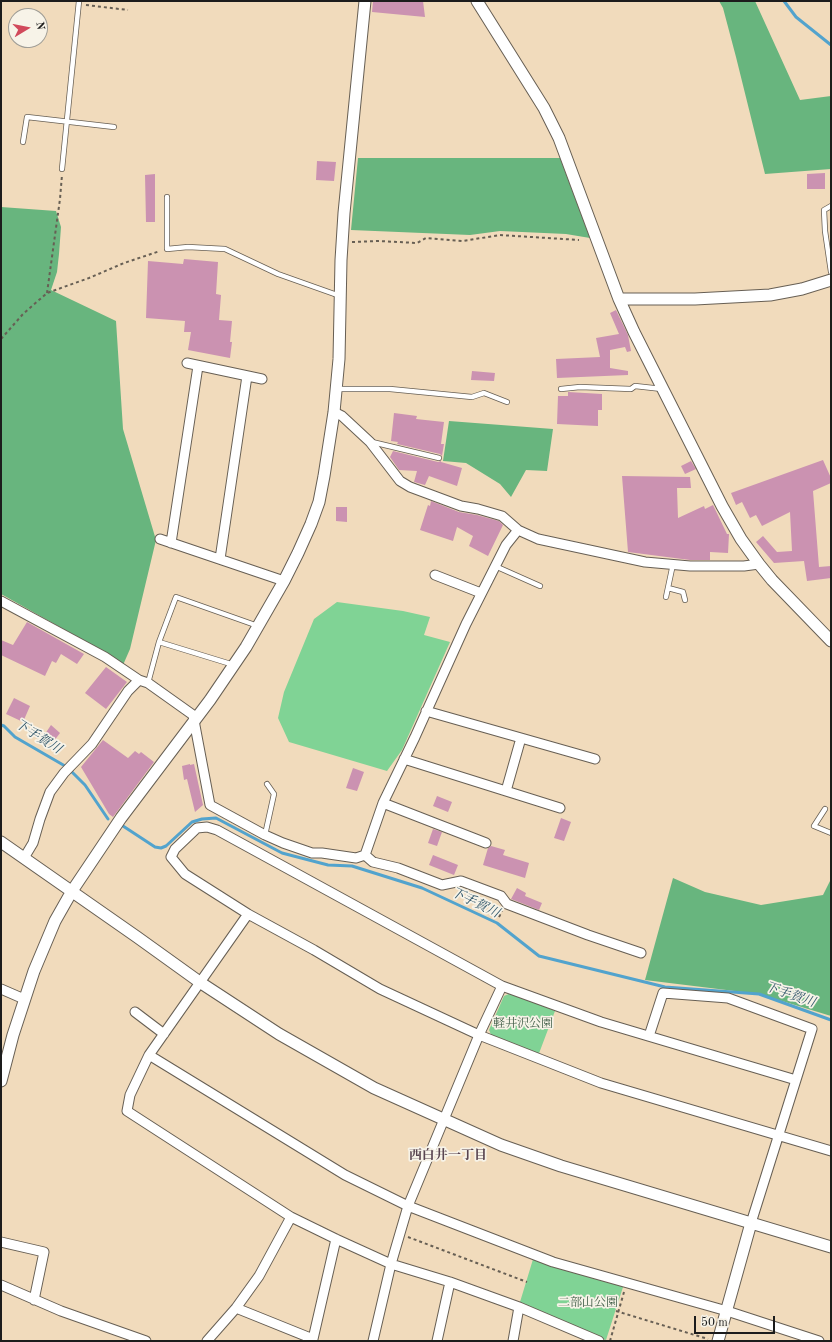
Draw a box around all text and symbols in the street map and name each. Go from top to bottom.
north arrow [8,8,48,48]
text: N [33,21,45,31]
water label: 下手賀川 [12,717,64,757]
water label: 下手賀川 [448,885,502,921]
water label: 下手賀川 [763,979,817,1011]
park label: 軽井沢公園 [493,1017,553,1031]
district label: 西白井一丁目 [409,1148,487,1164]
park label: 二部山公園 [558,1296,618,1310]
scale bar [696,1308,777,1334]
text: 50 m [701,1317,728,1329]

